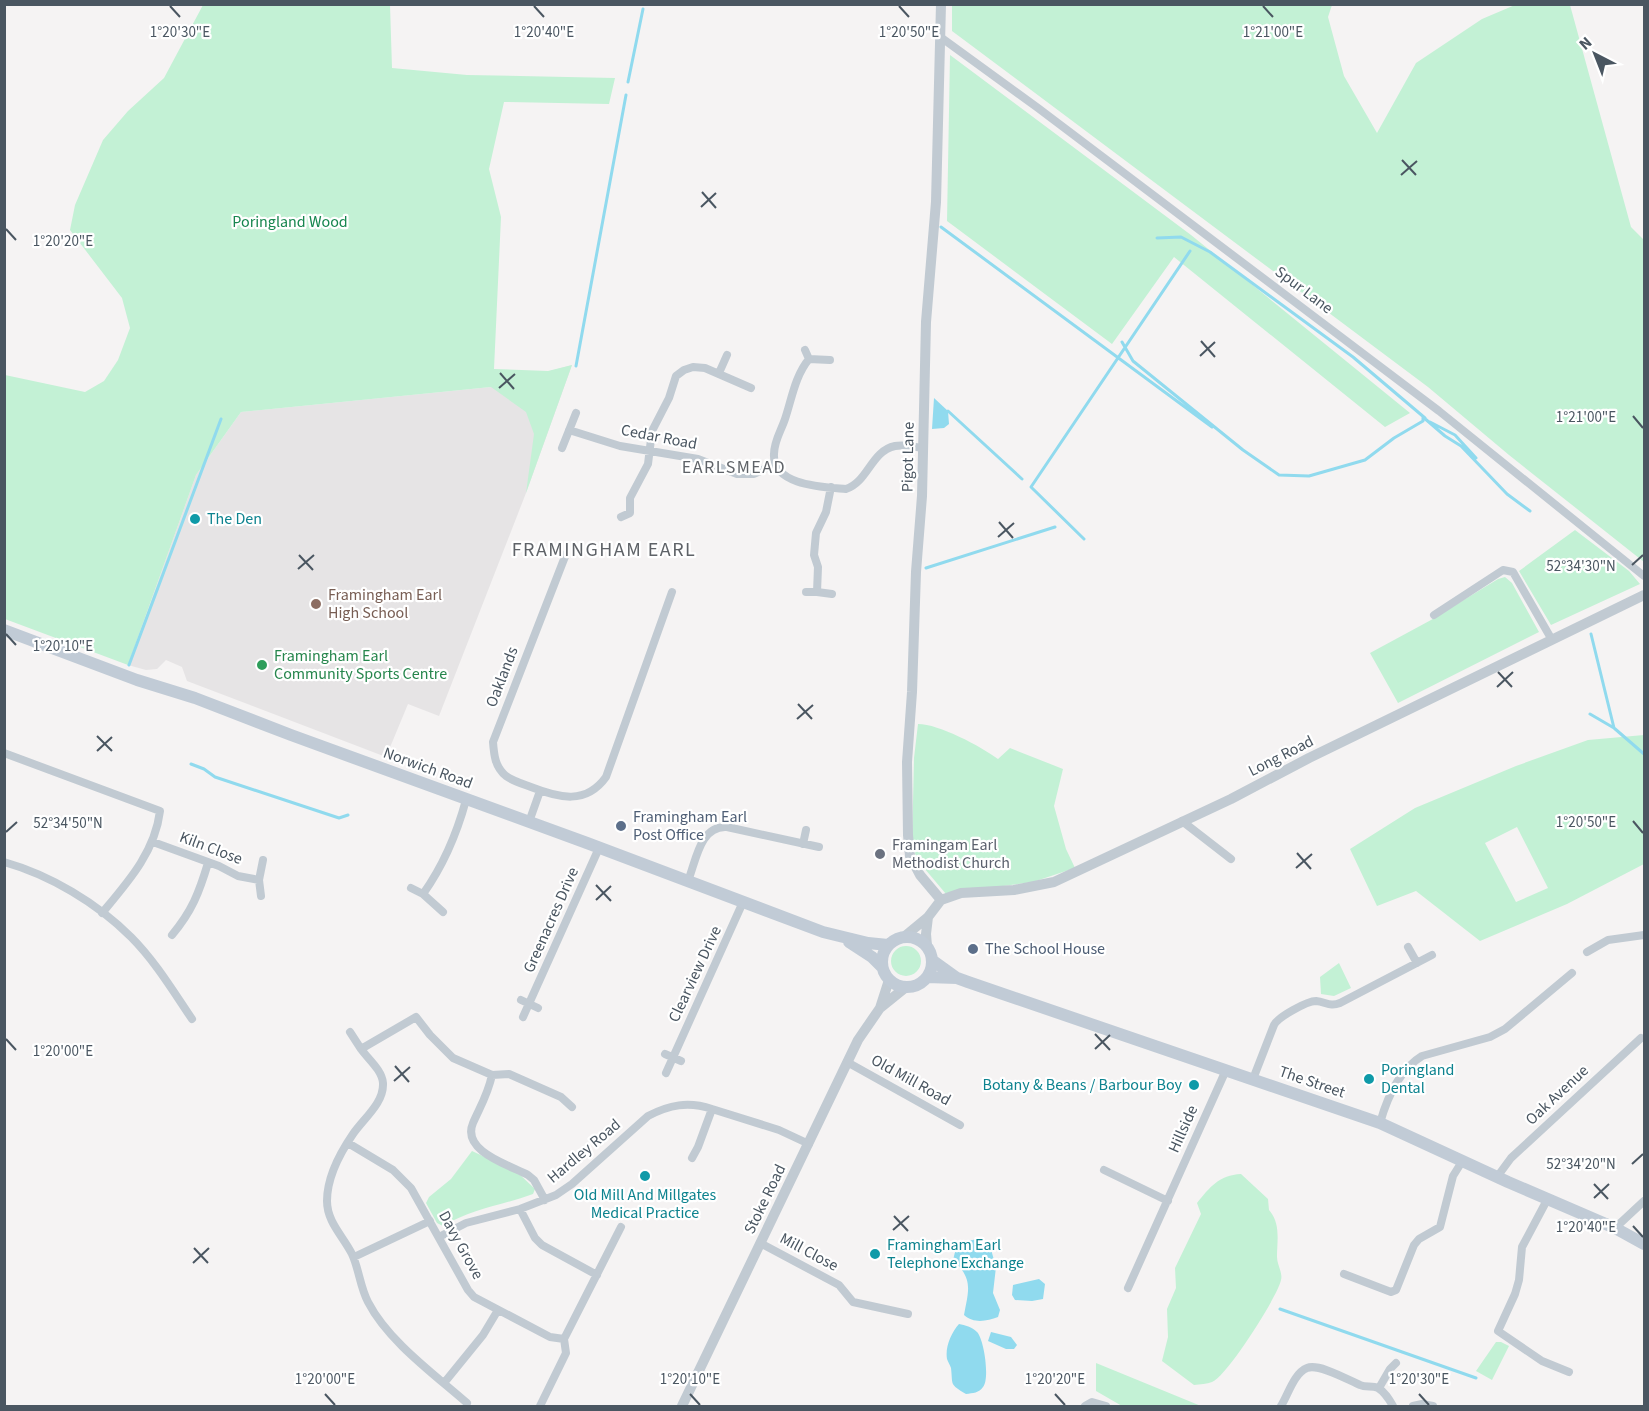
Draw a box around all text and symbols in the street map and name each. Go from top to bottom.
text: 1°20'30"E [150,22,210,43]
text: 1°20'40"E [514,22,574,43]
text: 1°20'50"E [879,22,939,43]
text: 1°21'00"E [1243,22,1303,43]
north arrow [1565,24,1625,84]
text: N [1574,32,1597,55]
park label: Poringland Wood [232,211,348,233]
text: 1°20'20"E [33,231,93,252]
street label: Spur Lane [1270,261,1338,319]
text: 1°21'00"E [1556,407,1616,428]
street label: Cedar Road [619,419,699,455]
street label: Pigot Lane [896,422,920,492]
district label: EARLSMEAD [682,455,786,480]
place label: The Den [207,508,262,530]
marker: The Den [188,512,202,526]
district label: FRAMINGHAM EARL [512,536,696,564]
text: 52°34'30"N [1546,556,1616,577]
place label: Framingham Earl High School [328,584,442,624]
marker: Framingham Earl High School [309,597,323,611]
text: 1°20'10"E [33,636,93,657]
street label: Oaklands [480,643,524,710]
place label: Framingham Earl Community Sports Centre [274,645,447,685]
marker: Framingham Earl Community Sports Centre [255,658,269,672]
street label: Long Road [1245,730,1317,782]
street label: Norwich Road [380,742,476,794]
place label: Framingham Earl Post Office [633,806,747,846]
text: 1°20'50"E [1556,812,1616,833]
text: 52°34'50"N [33,813,103,834]
marker: Framingham Earl Post Office [614,819,628,833]
street label: Kiln Close [176,826,246,870]
place label: Framingam Earl Methodist Church [892,834,1010,874]
marker: Framingam Earl Methodist Church [873,847,887,861]
street label: Greenacres Drive [518,864,584,976]
street label: Clearview Drive [663,922,727,1026]
place label: The School House [985,938,1105,960]
marker: The School House [966,942,980,956]
text: 1°20'00"E [33,1041,93,1062]
street label: Old Mill Road [867,1049,955,1111]
place label: Poringland Dental [1381,1059,1454,1099]
street label: The Street [1276,1060,1349,1104]
street label: Oak Avenue [1521,1060,1593,1130]
marker: Poringland Dental [1362,1072,1376,1086]
place label: Botany & Beans / Barbour Boy [983,1074,1183,1096]
marker: Botany & Beans / Barbour Boy [1187,1078,1201,1092]
street label: Hillside [1163,1102,1203,1156]
street label: Hardley Road [542,1114,626,1188]
text: 52°34'20"N [1546,1154,1616,1175]
street label: Stoke Road [739,1160,791,1238]
marker: Old Mill And Millgates Medical Practice [638,1169,652,1183]
place label: Old Mill And Millgates Medical Practice [574,1184,717,1224]
street label: Davy Grove [433,1207,489,1283]
text: 1°20'40"E [1556,1217,1616,1238]
street label: Mill Close [776,1227,842,1277]
place label: Framingham Earl Telephone Exchange [887,1234,1024,1274]
marker: Framingham Earl Telephone Exchange [868,1247,882,1261]
text: 1°20'00"E [295,1369,355,1390]
text: 1°20'10"E [660,1369,720,1390]
text: 1°20'20"E [1025,1369,1085,1390]
text: 1°20'30"E [1389,1369,1449,1390]

